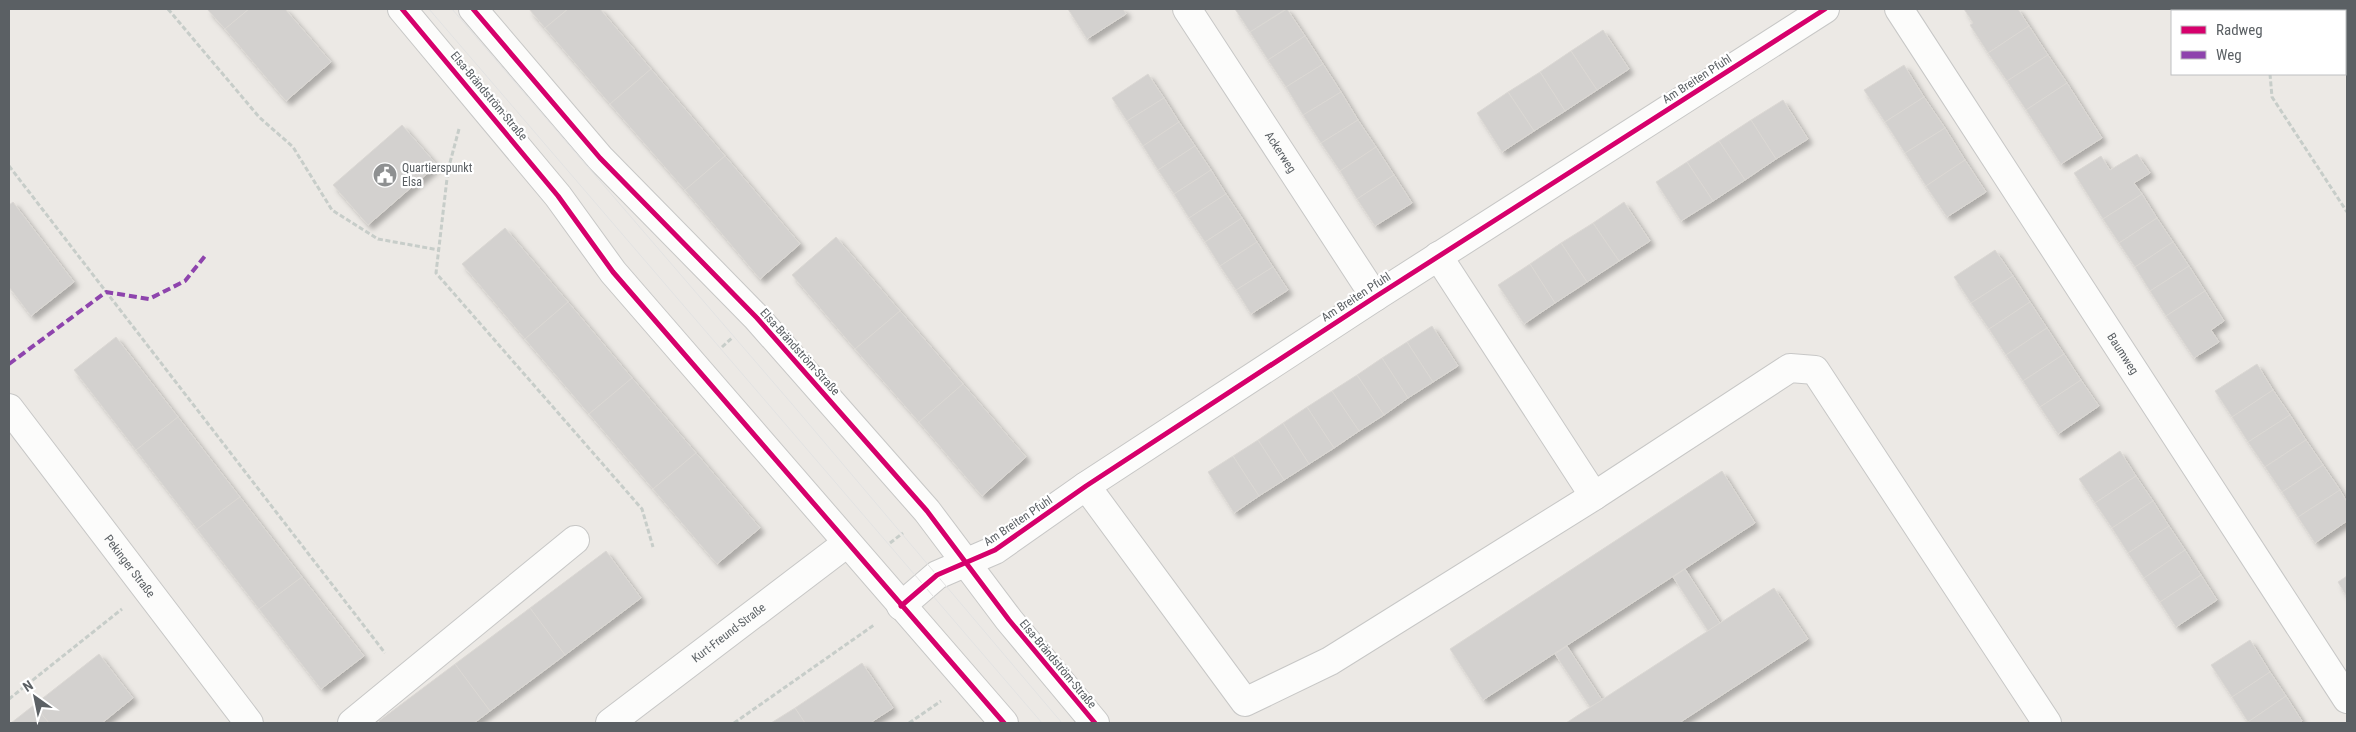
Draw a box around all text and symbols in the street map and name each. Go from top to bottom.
legend [2171,10,2346,75]
text: Radweg [2216,21,2263,39]
text: Weg [2216,46,2242,64]
street label: Elsa-Brändström-Straße [448,49,531,144]
street label: Am Breiten Pfuhl [1660,51,1734,107]
street label: Ackerweg [1262,129,1299,176]
place label: Quartierspunkt Elsa [402,161,473,189]
public building icon: Quartierspunkt Elsa [372,162,398,188]
street label: Am Breiten Pfuhl [1319,269,1393,325]
street label: Elsa-Brändström-Straße [757,306,843,399]
street label: Baumweg [2104,330,2141,377]
street label: Am Breiten Pfuhl [981,493,1055,549]
street label: Pekinger Straße [101,532,158,601]
street label: Kurt-Freund-Straße [689,600,769,665]
street label: Elsa-Brändström-Straße [1017,617,1100,712]
north arrow [10,672,60,722]
text: N [20,677,36,695]

